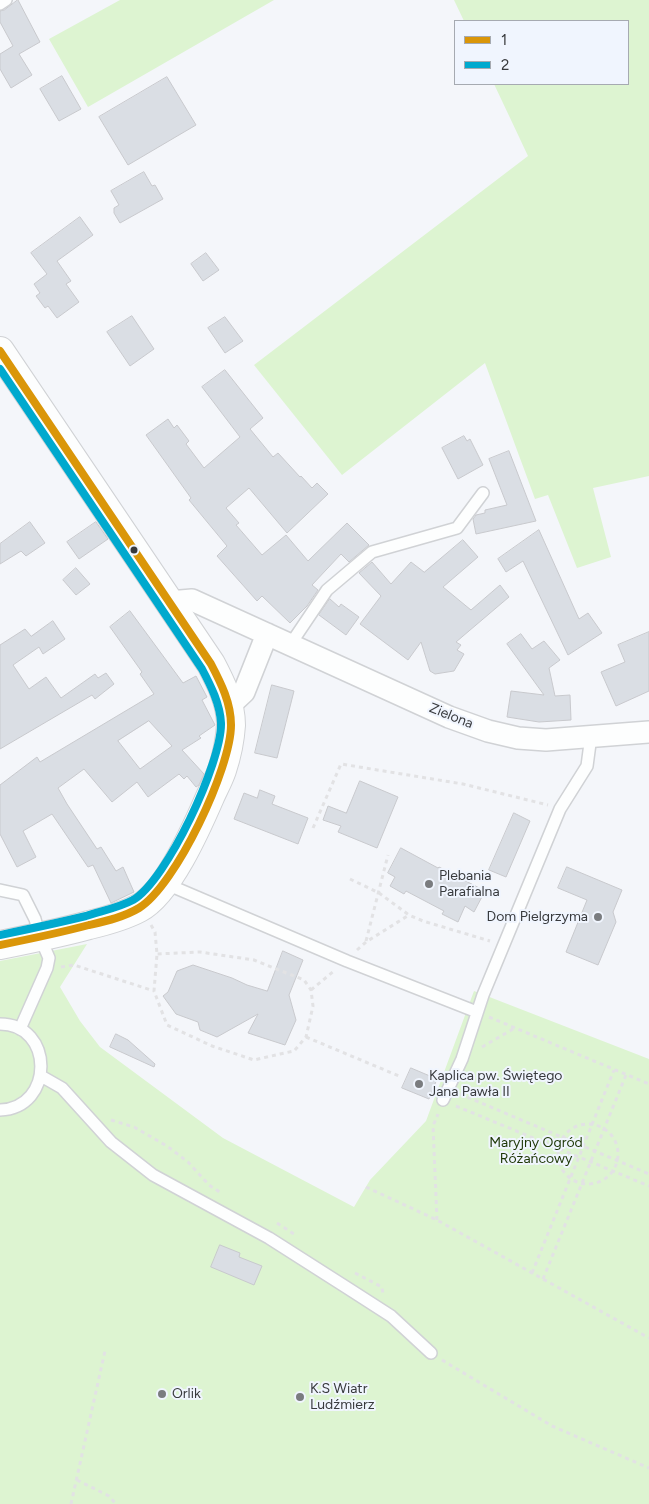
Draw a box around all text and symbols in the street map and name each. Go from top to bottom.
legend [454,20,629,85]
text: 1 [501,31,507,49]
text: 2 [501,56,509,74]
unlabelled marker [129,545,139,555]
street label: Zielona [427,700,475,732]
place label: Plebania Parafialna [439,868,500,900]
marker: Plebania Parafialna [423,878,435,890]
place label: Dom Pielgrzyma [487,909,588,925]
marker: Dom Pielgrzyma [592,911,604,923]
place label: Kaplica pw. Świętego Jana Pawła II [429,1068,562,1100]
marker: Kaplica pw. Świętego Jana Pawła II [413,1078,425,1090]
park label: Maryjny Ogród Różańcowy [489,1135,583,1168]
place label: K.S Wiatr Ludźmierz [310,1381,375,1414]
place label: Orlik [172,1386,201,1402]
marker: Orlik [156,1388,168,1400]
marker: K.S Wiatr Ludźmierz [294,1391,306,1403]

